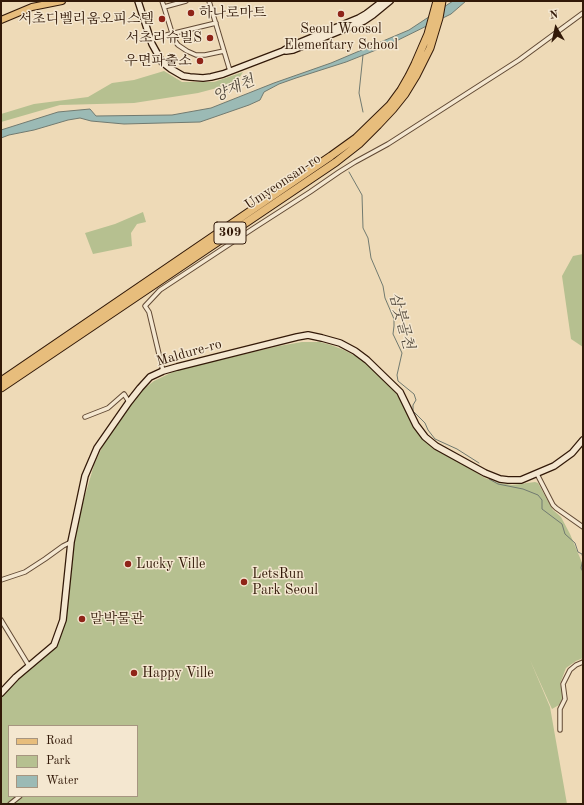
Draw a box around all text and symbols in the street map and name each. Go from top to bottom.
place label: 하나로마트 [199,5,267,21]
marker: 하나로마트 [186,8,196,18]
north arrow [536,8,576,48]
marker: Seoul Woosol Elementary School [336,9,346,19]
text: N [549,10,559,22]
place label: 서초디벨리움오피스텔 [19,11,154,27]
marker: 서초디벨리움오피스텔 [157,14,167,24]
place label: Seoul Woosol Elementary School [284,21,398,54]
place label: 서초리슈빌S [126,30,202,46]
marker: 서초리슈빌S [205,33,215,43]
place label: 우면파출소 [124,53,192,69]
marker: 우면파출소 [195,56,205,66]
water label: 양재천 [210,72,258,106]
street label: Umyeonsan-ro [242,150,324,214]
road number: 309 [214,222,246,244]
water label: 삼붓골천 [385,291,417,351]
street label: Maldure-ro [154,336,224,370]
place label: Lucky Ville [136,556,206,572]
marker: Lucky Ville [123,559,133,569]
place label: LetsRun Park Seoul [252,566,318,598]
marker: LetsRun Park Seoul [239,577,249,587]
place label: 말박물관 [90,611,144,627]
marker: 말박물관 [77,614,87,624]
place label: Happy Ville [142,665,214,681]
marker: Happy Ville [129,668,139,678]
legend [8,725,138,797]
text: Road [46,735,73,747]
text: Park [46,755,71,767]
text: Water [46,775,78,787]

